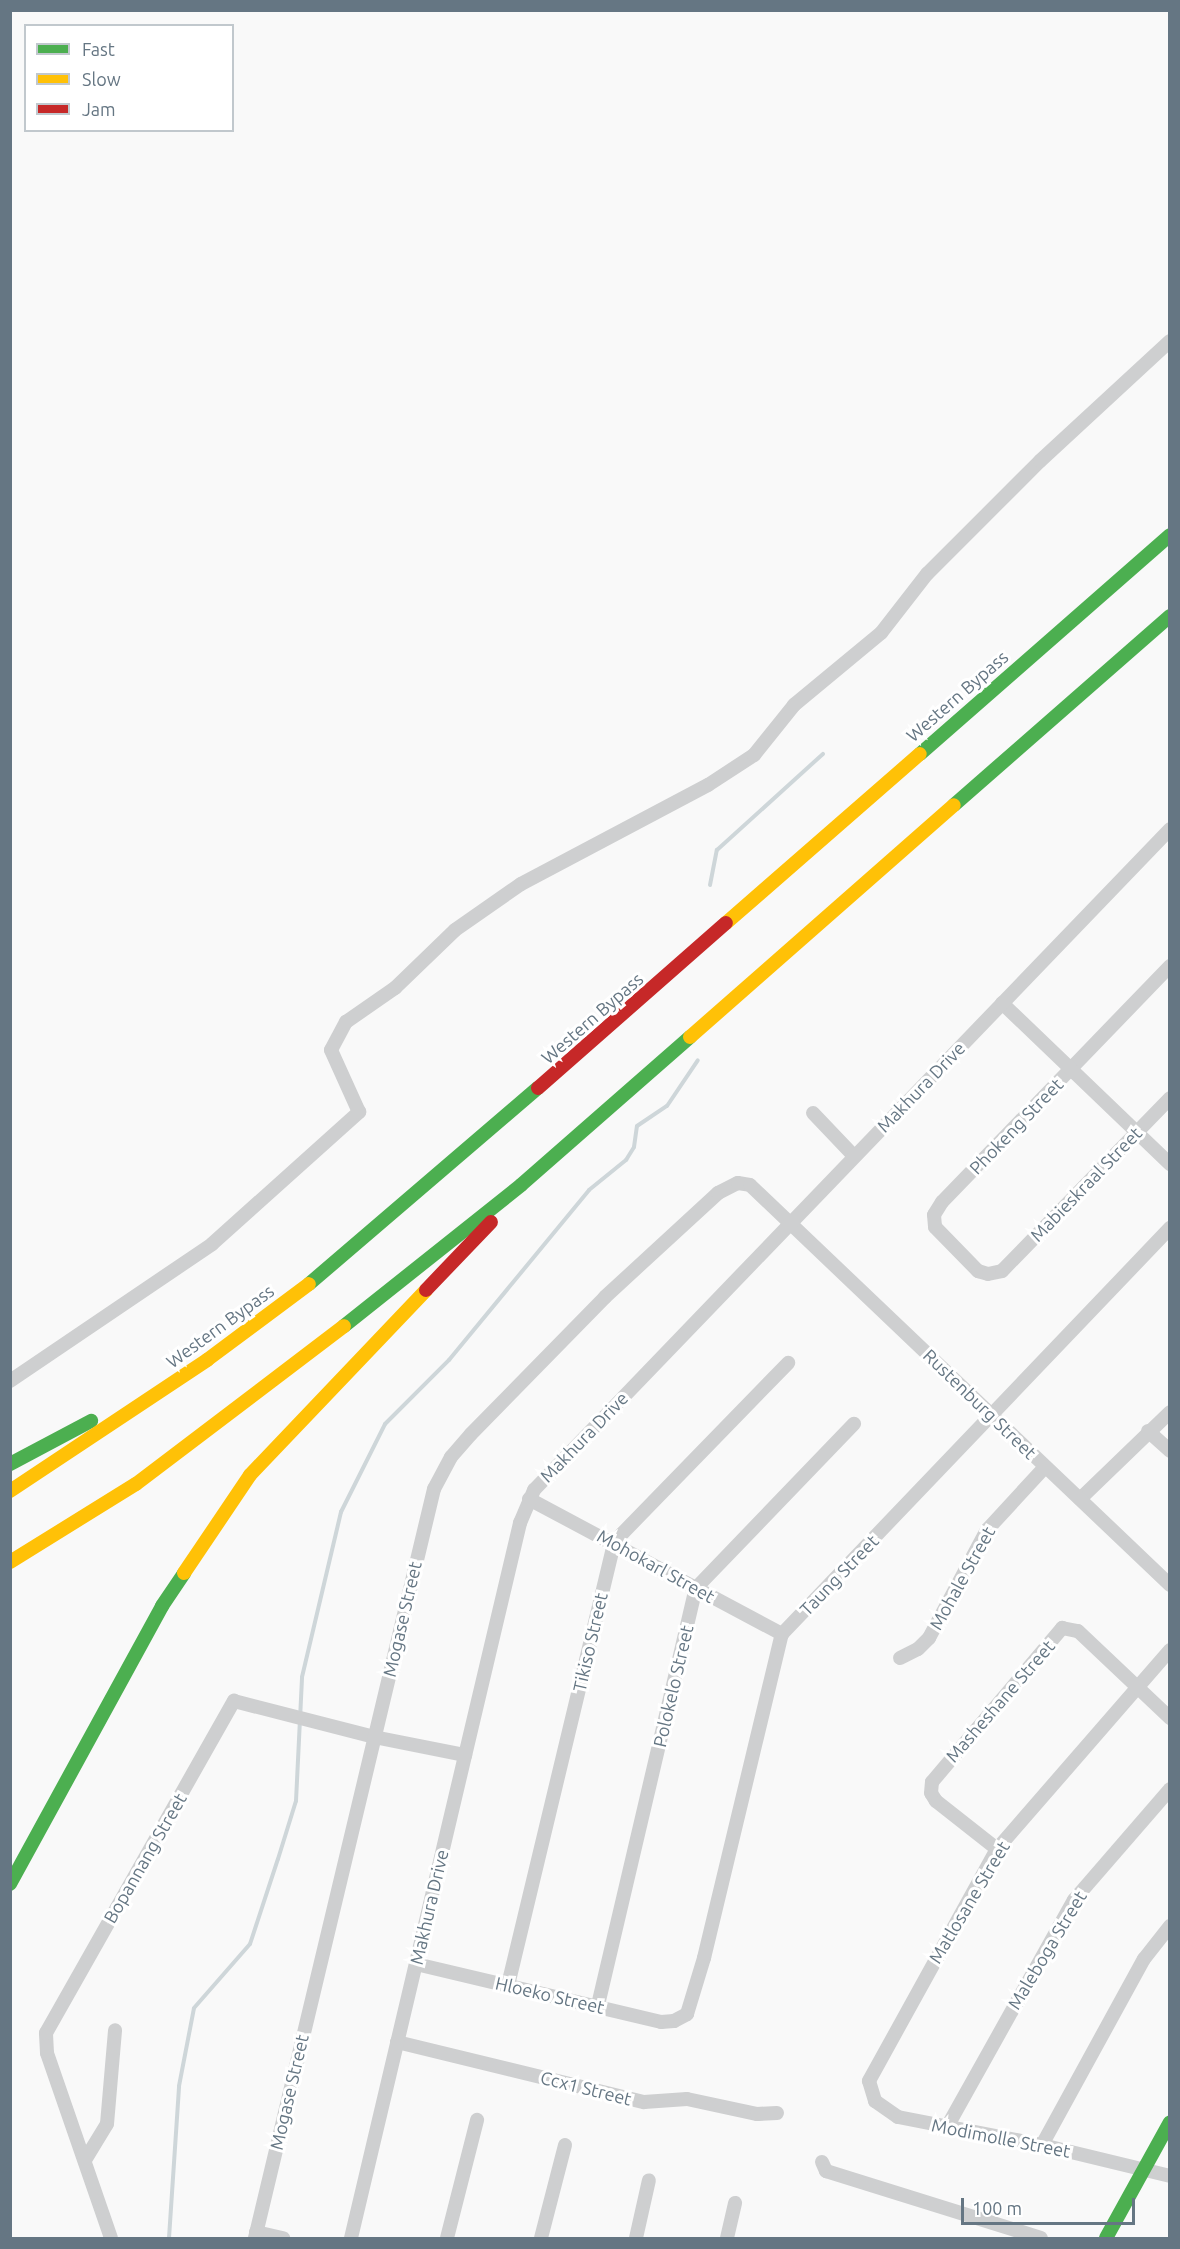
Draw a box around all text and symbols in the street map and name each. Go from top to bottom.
legend [24,24,234,132]
text: Fast [82,39,115,59]
text: Slow [82,69,121,89]
text: Jam [82,99,116,119]
street label: Western Bypass [902,646,1012,746]
street label: Western Bypass [537,968,647,1068]
street label: Makhura Drive [872,1037,970,1137]
street label: Phokeng Street [965,1073,1067,1179]
street label: Mabieskraal Street [1026,1122,1146,1246]
street label: Western Bypass [162,1280,278,1372]
street label: Rustenburg Street [919,1345,1041,1463]
street label: Makhura Drive [535,1387,633,1487]
street label: Mohale Street [925,1523,999,1633]
street label: Mohokarl Street [593,1525,719,1607]
street label: Taung Street [795,1530,883,1620]
street label: Mogase Street [378,1559,426,1679]
street label: Tikiso Street [568,1590,612,1694]
street label: Polokelo Street [648,1623,698,1749]
street label: Masheshane Street [941,1635,1059,1767]
street label: Bopannang Street [99,1789,191,1927]
street label: Matlosane Street [924,1837,1014,1967]
street label: Makhura Drive [405,1847,453,1967]
street label: Maleboga Street [1003,1887,1091,2013]
street label: Hloeko Street [493,1972,607,2018]
street label: Mogase Street [265,2032,313,2152]
street label: Ccx1 Street [538,2066,634,2110]
street label: Modimolle Street [930,2114,1072,2162]
scale bar [964,2186,1138,2224]
text: 100 m [972,2198,1022,2218]

